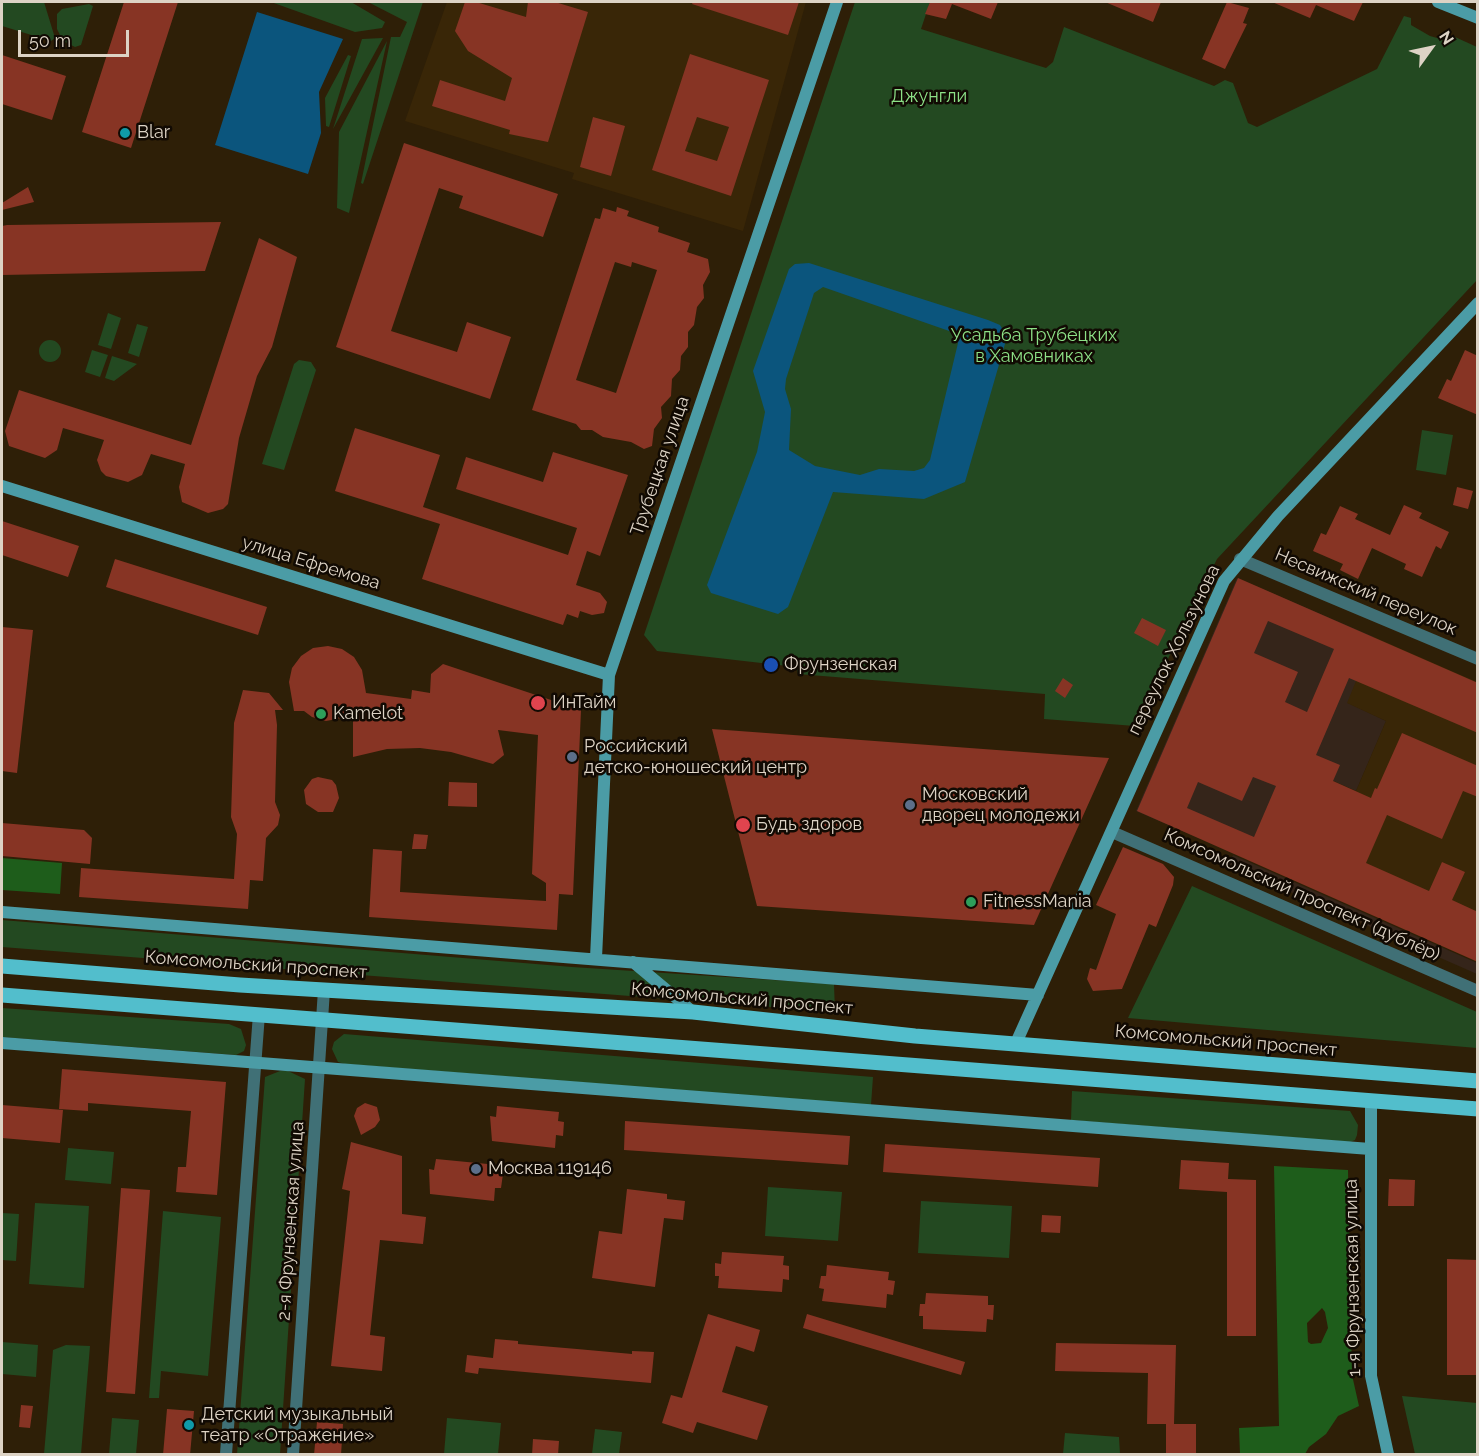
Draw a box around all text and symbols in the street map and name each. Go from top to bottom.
scale bar [21,18,132,56]
north arrow [1401,18,1461,78]
text: N [1435,28,1458,48]
text: 50 m [29,30,71,51]
park label: Джунгли [891,86,967,108]
place label: Blar [137,122,170,144]
marker: Blar [118,126,132,140]
park label: Усадьба Трубецких в Хамовниках [951,325,1117,368]
street label: Трубецкая улица [626,394,694,538]
street label: улица Ефремова [239,532,383,594]
street label: Несвижский переулок [1272,544,1460,640]
street label: переулок Хользунова [1123,561,1225,739]
place label: Фрунзенская [784,654,897,676]
marker: Фрунзенская [762,656,780,674]
place label: ИнТайм [552,692,616,714]
marker: ИнТайм [529,694,547,712]
place label: Kamelot [333,703,403,725]
marker: Kamelot [314,707,328,721]
place label: Российский детско-юношеский центр [584,736,807,778]
marker: Российский детско-юношеский центр [565,750,579,764]
place label: Московский дворец молодежи [922,784,1080,826]
marker: Московский дворец молодежи [903,798,917,812]
place label: Будь здоров [756,814,862,836]
marker: Будь здоров [734,816,752,834]
street label: Комсомольский проспект (дублёр) [1161,824,1443,966]
place label: FitnessMania [983,891,1092,913]
marker: FitnessMania [964,895,978,909]
street label: Комсомольский проспект [144,946,368,984]
street label: Комсомольский проспект [630,979,854,1019]
street label: Комсомольский проспект [1114,1021,1338,1061]
street label: 2-я Фрунзенская улица [273,1121,309,1321]
place label: Москва 119146 [488,1158,612,1180]
marker: Москва 119146 [469,1162,483,1176]
street label: 1-я Фрунзенская улица [1340,1179,1366,1377]
place label: Детский музыкальный театр «Отражение» [201,1404,393,1446]
marker: Детский музыкальный театр «Отражение» [182,1418,196,1432]

